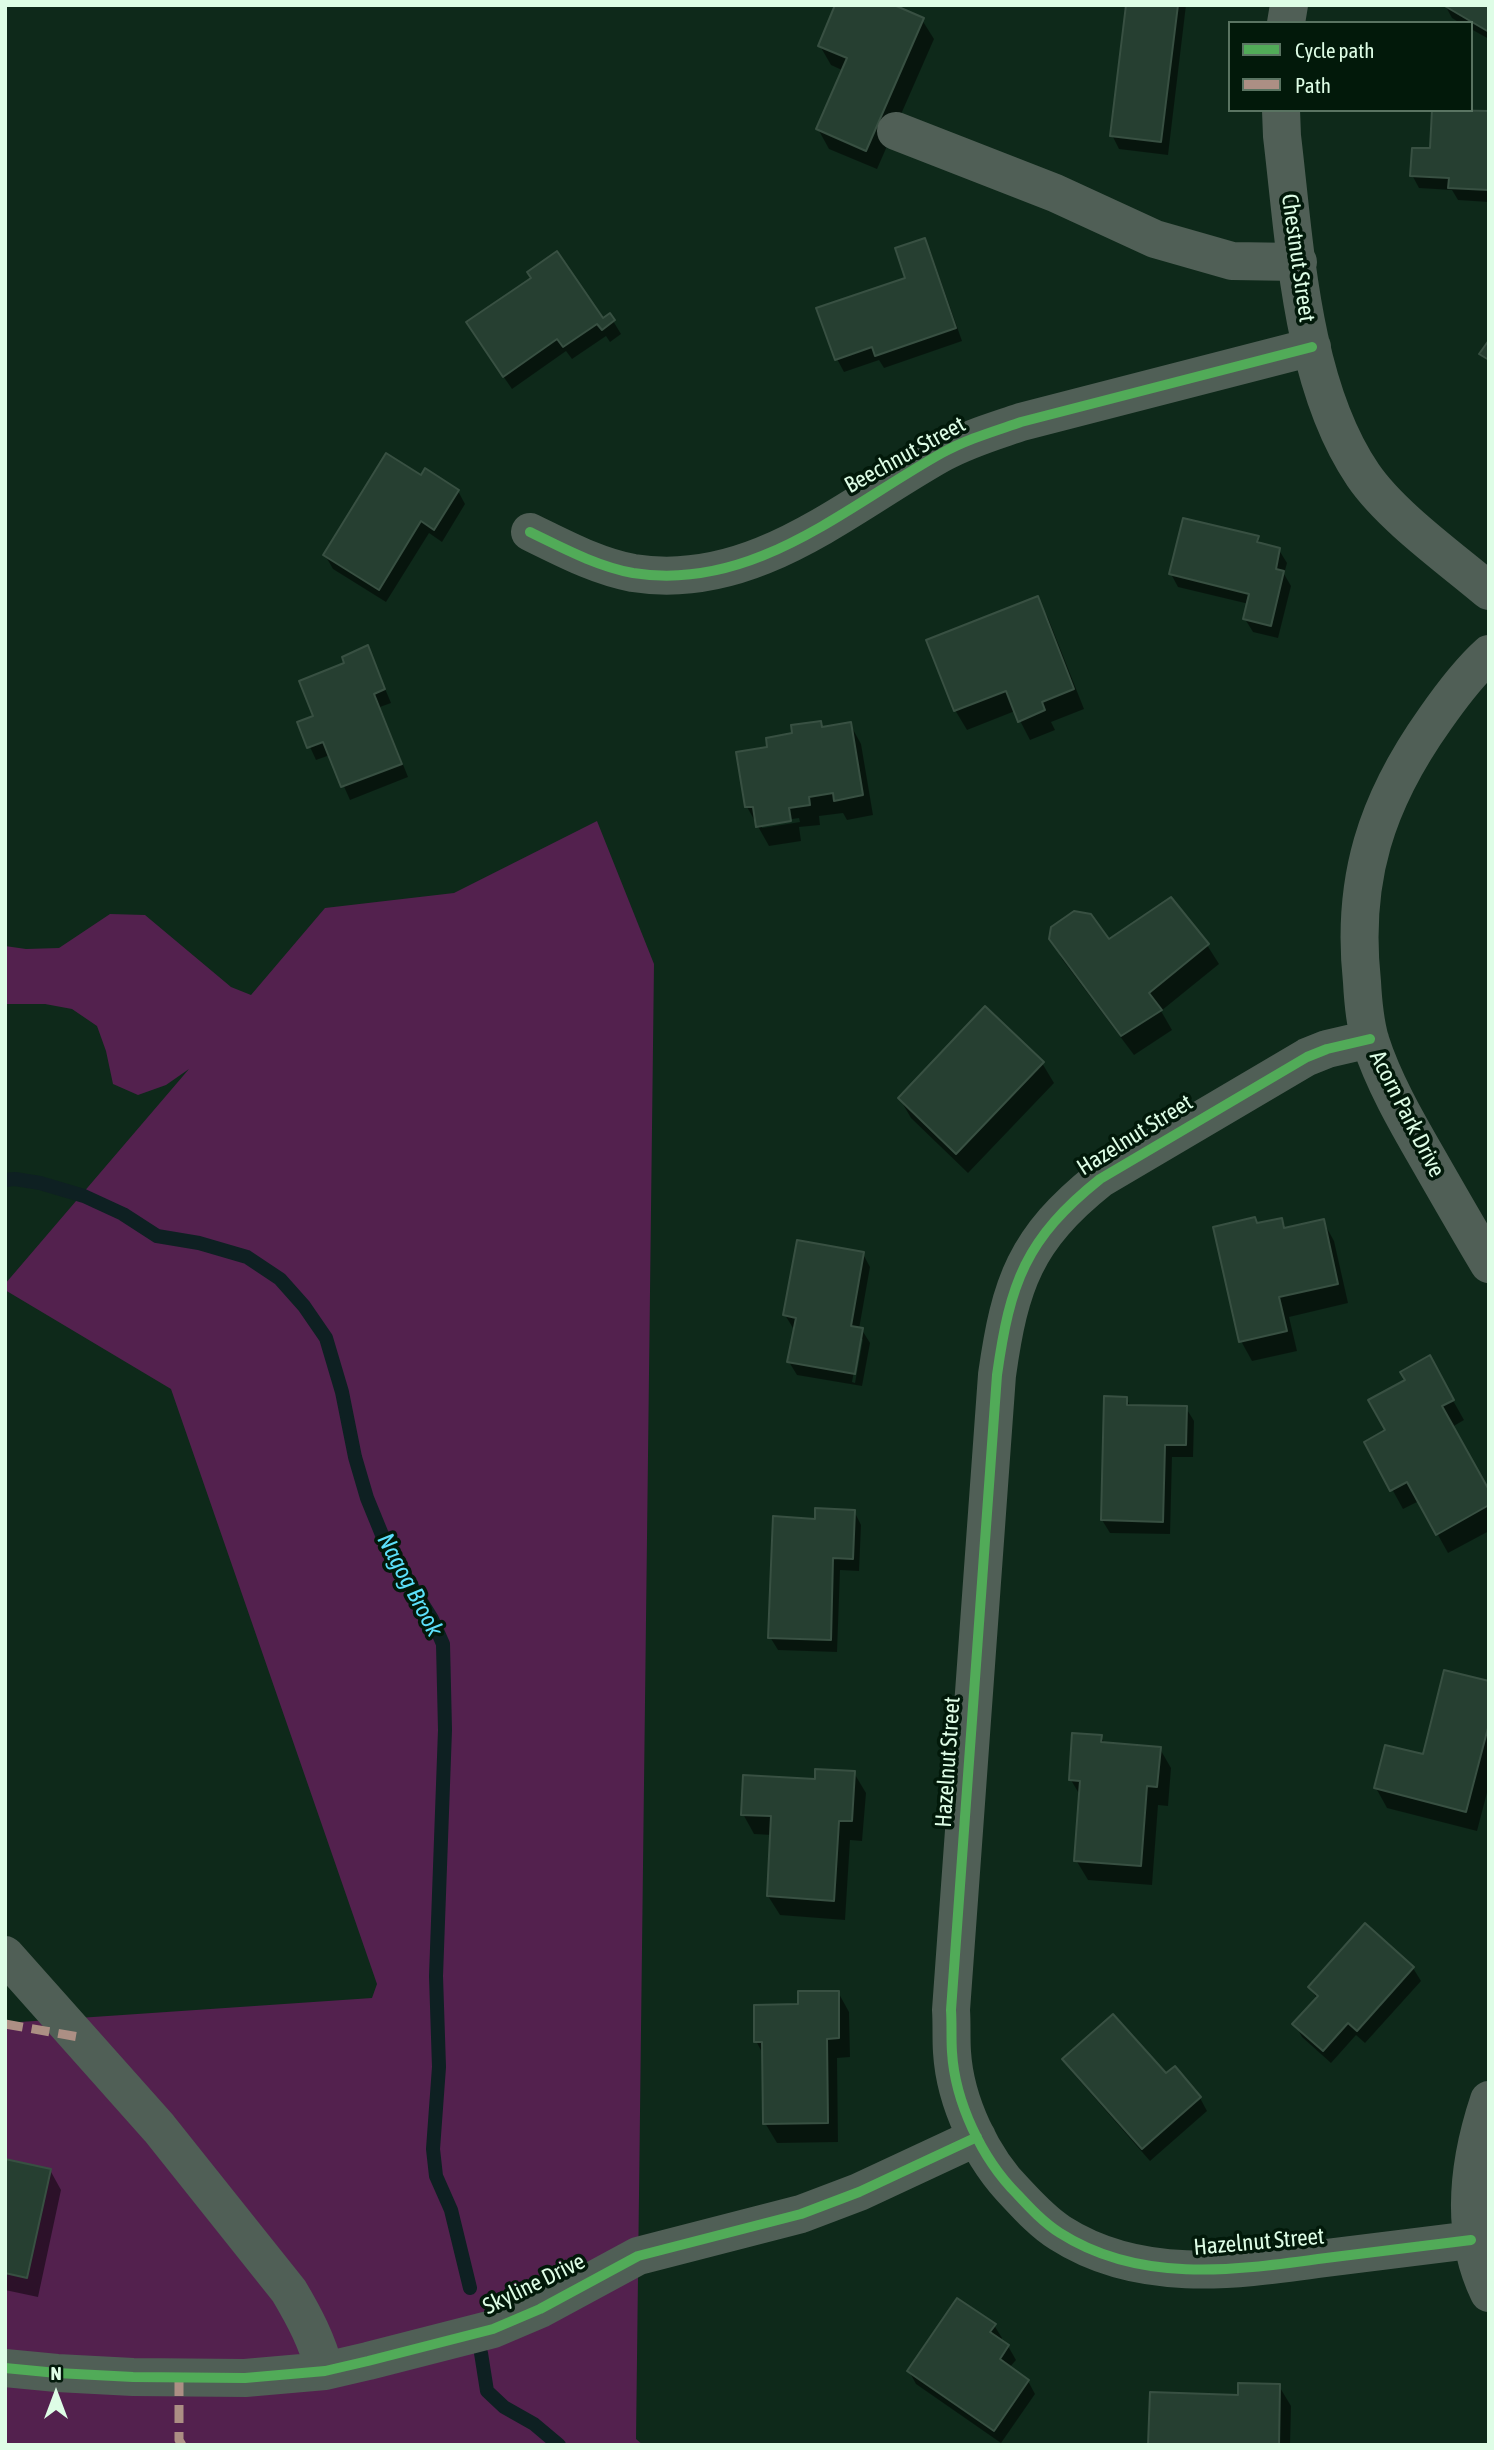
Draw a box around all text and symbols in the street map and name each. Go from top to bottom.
legend [1228,21,1473,112]
text: Cycle path [1295,38,1374,62]
text: Path [1295,73,1331,97]
street label: Chestnut Street [1275,192,1321,324]
street label: Beechnut Street [840,411,970,499]
street label: Acorn Park Drive [1363,1046,1451,1182]
street label: Hazelnut Street [1072,1089,1198,1181]
water label: Nagog Brook [371,1528,449,1642]
street label: Hazelnut Street [930,1696,966,1828]
street label: Hazelnut Street [1192,2223,1326,2261]
street label: Skyline Drive [479,2247,589,2321]
north arrow [21,2359,91,2429]
text: N [50,2362,62,2384]

